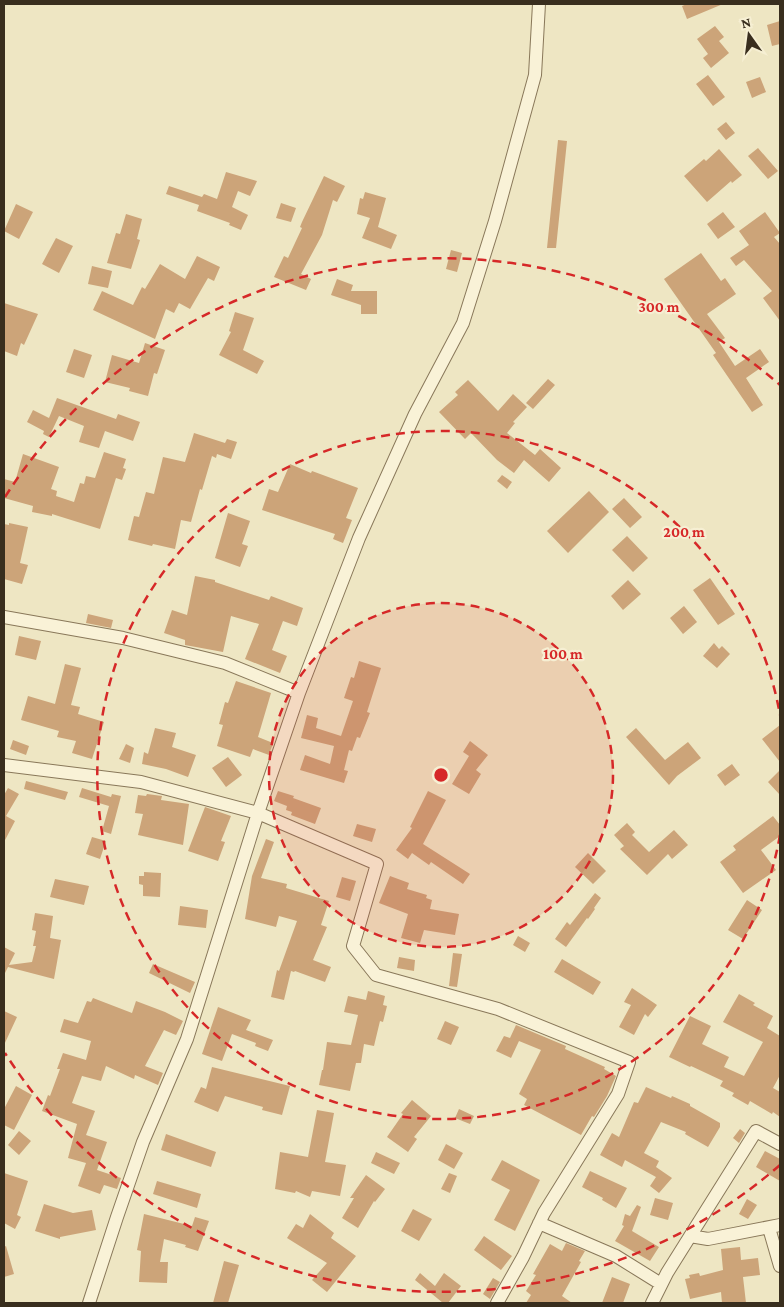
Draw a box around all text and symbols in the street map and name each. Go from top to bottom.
north arrow [724,10,774,60]
text: N [739,13,753,31]
text: 300 m [638,299,680,315]
text: 200 m [663,524,705,540]
text: 100 m [543,646,583,662]
centre of rings [432,766,450,784]

